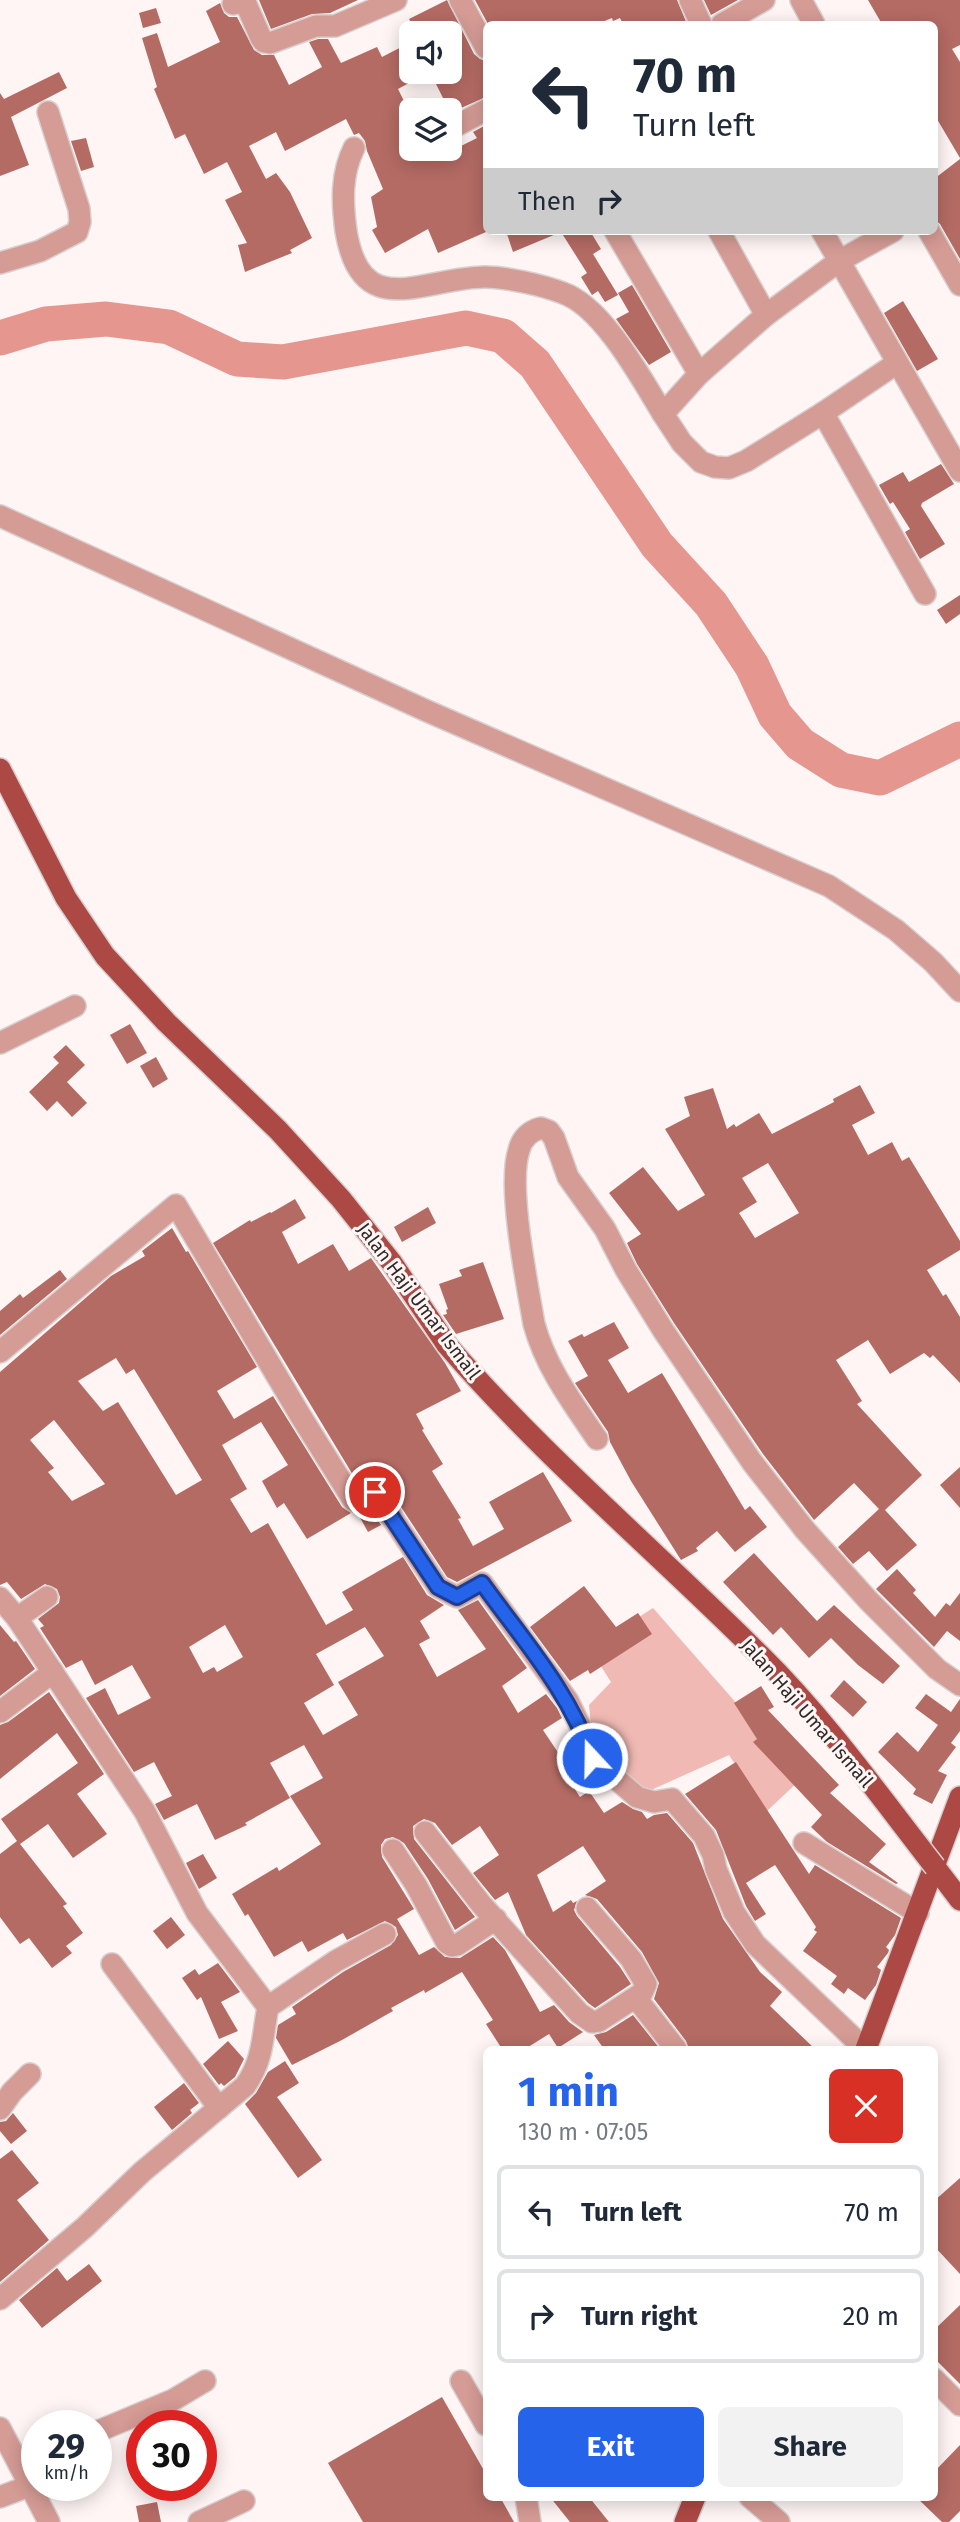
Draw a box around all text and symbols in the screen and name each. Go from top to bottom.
map controls [399,21,462,161]
button: sound [399,21,462,84]
text: 70 m [633,46,737,105]
icon: left [518,49,609,140]
button: layers [399,98,462,161]
text: Turn left [633,106,755,144]
icon: right [590,182,628,220]
text: Then [518,186,576,217]
street label: Jalan Haji Umar Ismail [353,1218,486,1384]
pin [345,1462,405,1522]
icon: arrive [356,1473,394,1511]
street label: Jalan Haji Umar Ismail [736,1634,878,1793]
position arrow [555,1721,629,1795]
text: 1 min [518,2067,619,2117]
button: close [829,2069,903,2143]
text: 130 m · 07:05 [518,2118,648,2146]
icon: left [522,2193,560,2231]
text: Turn left [581,2197,682,2228]
text: 70 m [844,2197,899,2228]
icon: right [522,2297,560,2335]
text: Turn right [581,2301,698,2332]
text: 20 m [842,2301,899,2332]
button: Exit [518,2407,704,2487]
button: Share [718,2407,903,2487]
speed limit sign: 30 [126,2410,217,2501]
text: 29 [48,2425,85,2467]
text: km/h [44,2462,89,2484]

